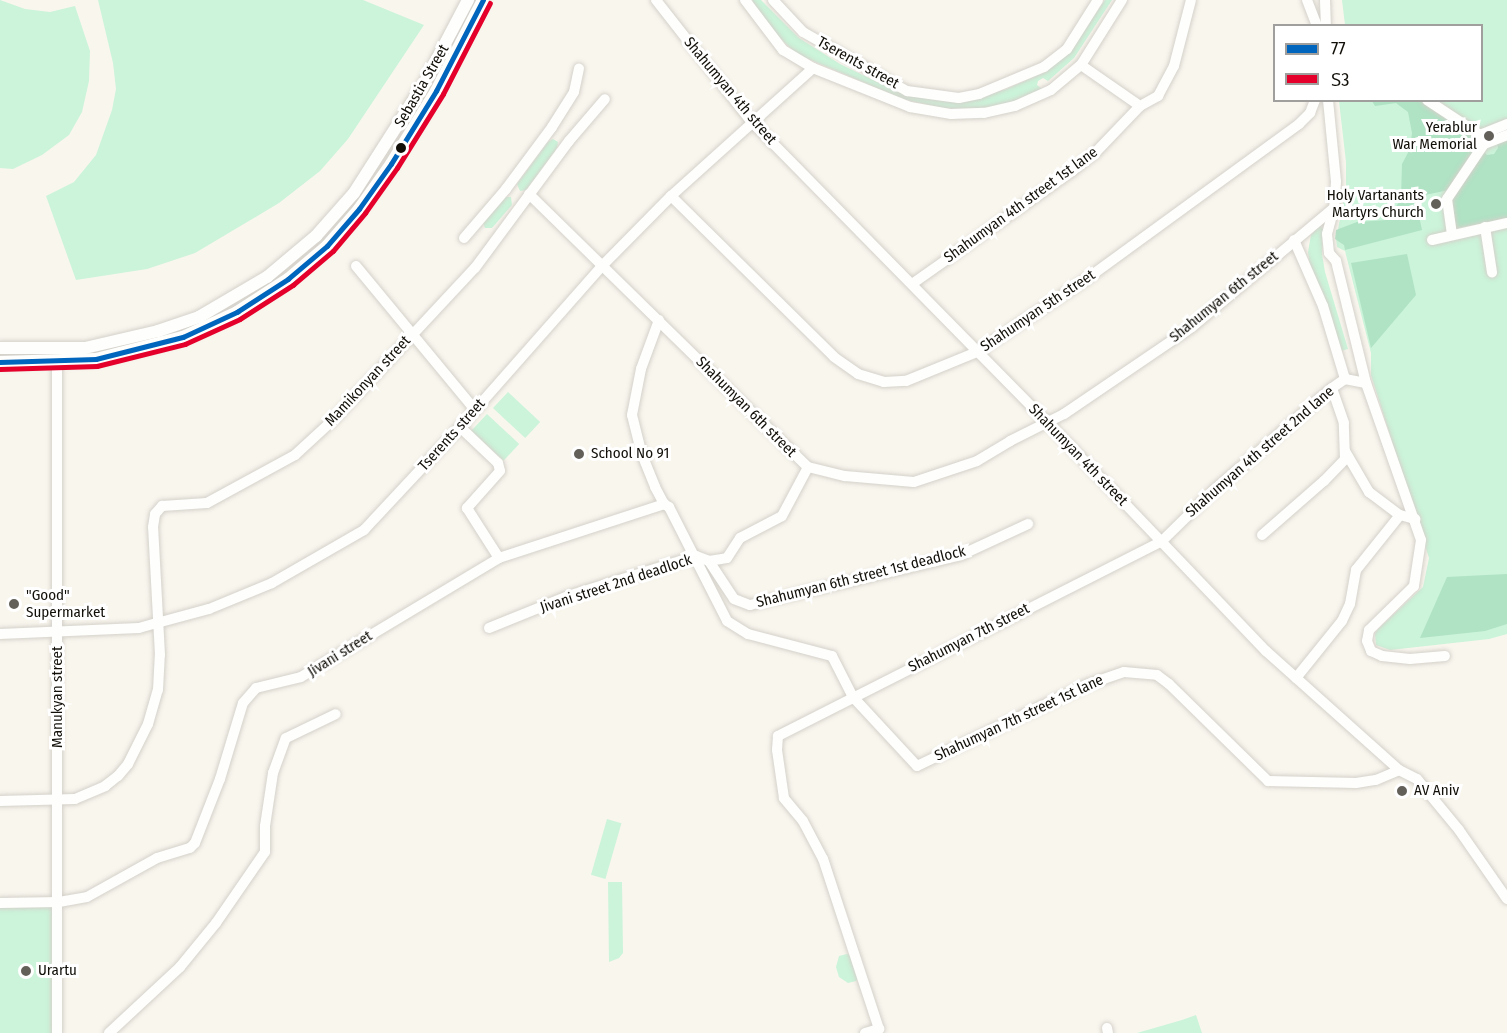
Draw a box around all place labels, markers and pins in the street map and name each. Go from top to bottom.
place label: Yerablur War Memorial [1392,118,1477,153]
marker: Yerablur War Memorial [1482,129,1496,143]
unlabelled marker [395,142,407,154]
place label: Holy Vartanants Martyrs Church [1327,186,1424,221]
marker: Holy Vartanants Martyrs Church [1429,197,1443,211]
place label: School No 91 [591,445,669,463]
marker: School No 91 [572,447,586,461]
place label: "Good" Supermarket [26,586,105,621]
marker: "Good" Supermarket [7,597,21,611]
place label: AV Aniv [1414,782,1459,800]
marker: AV Aniv [1395,784,1409,798]
place label: Urartu [38,962,77,980]
marker: Urartu [19,964,33,978]

